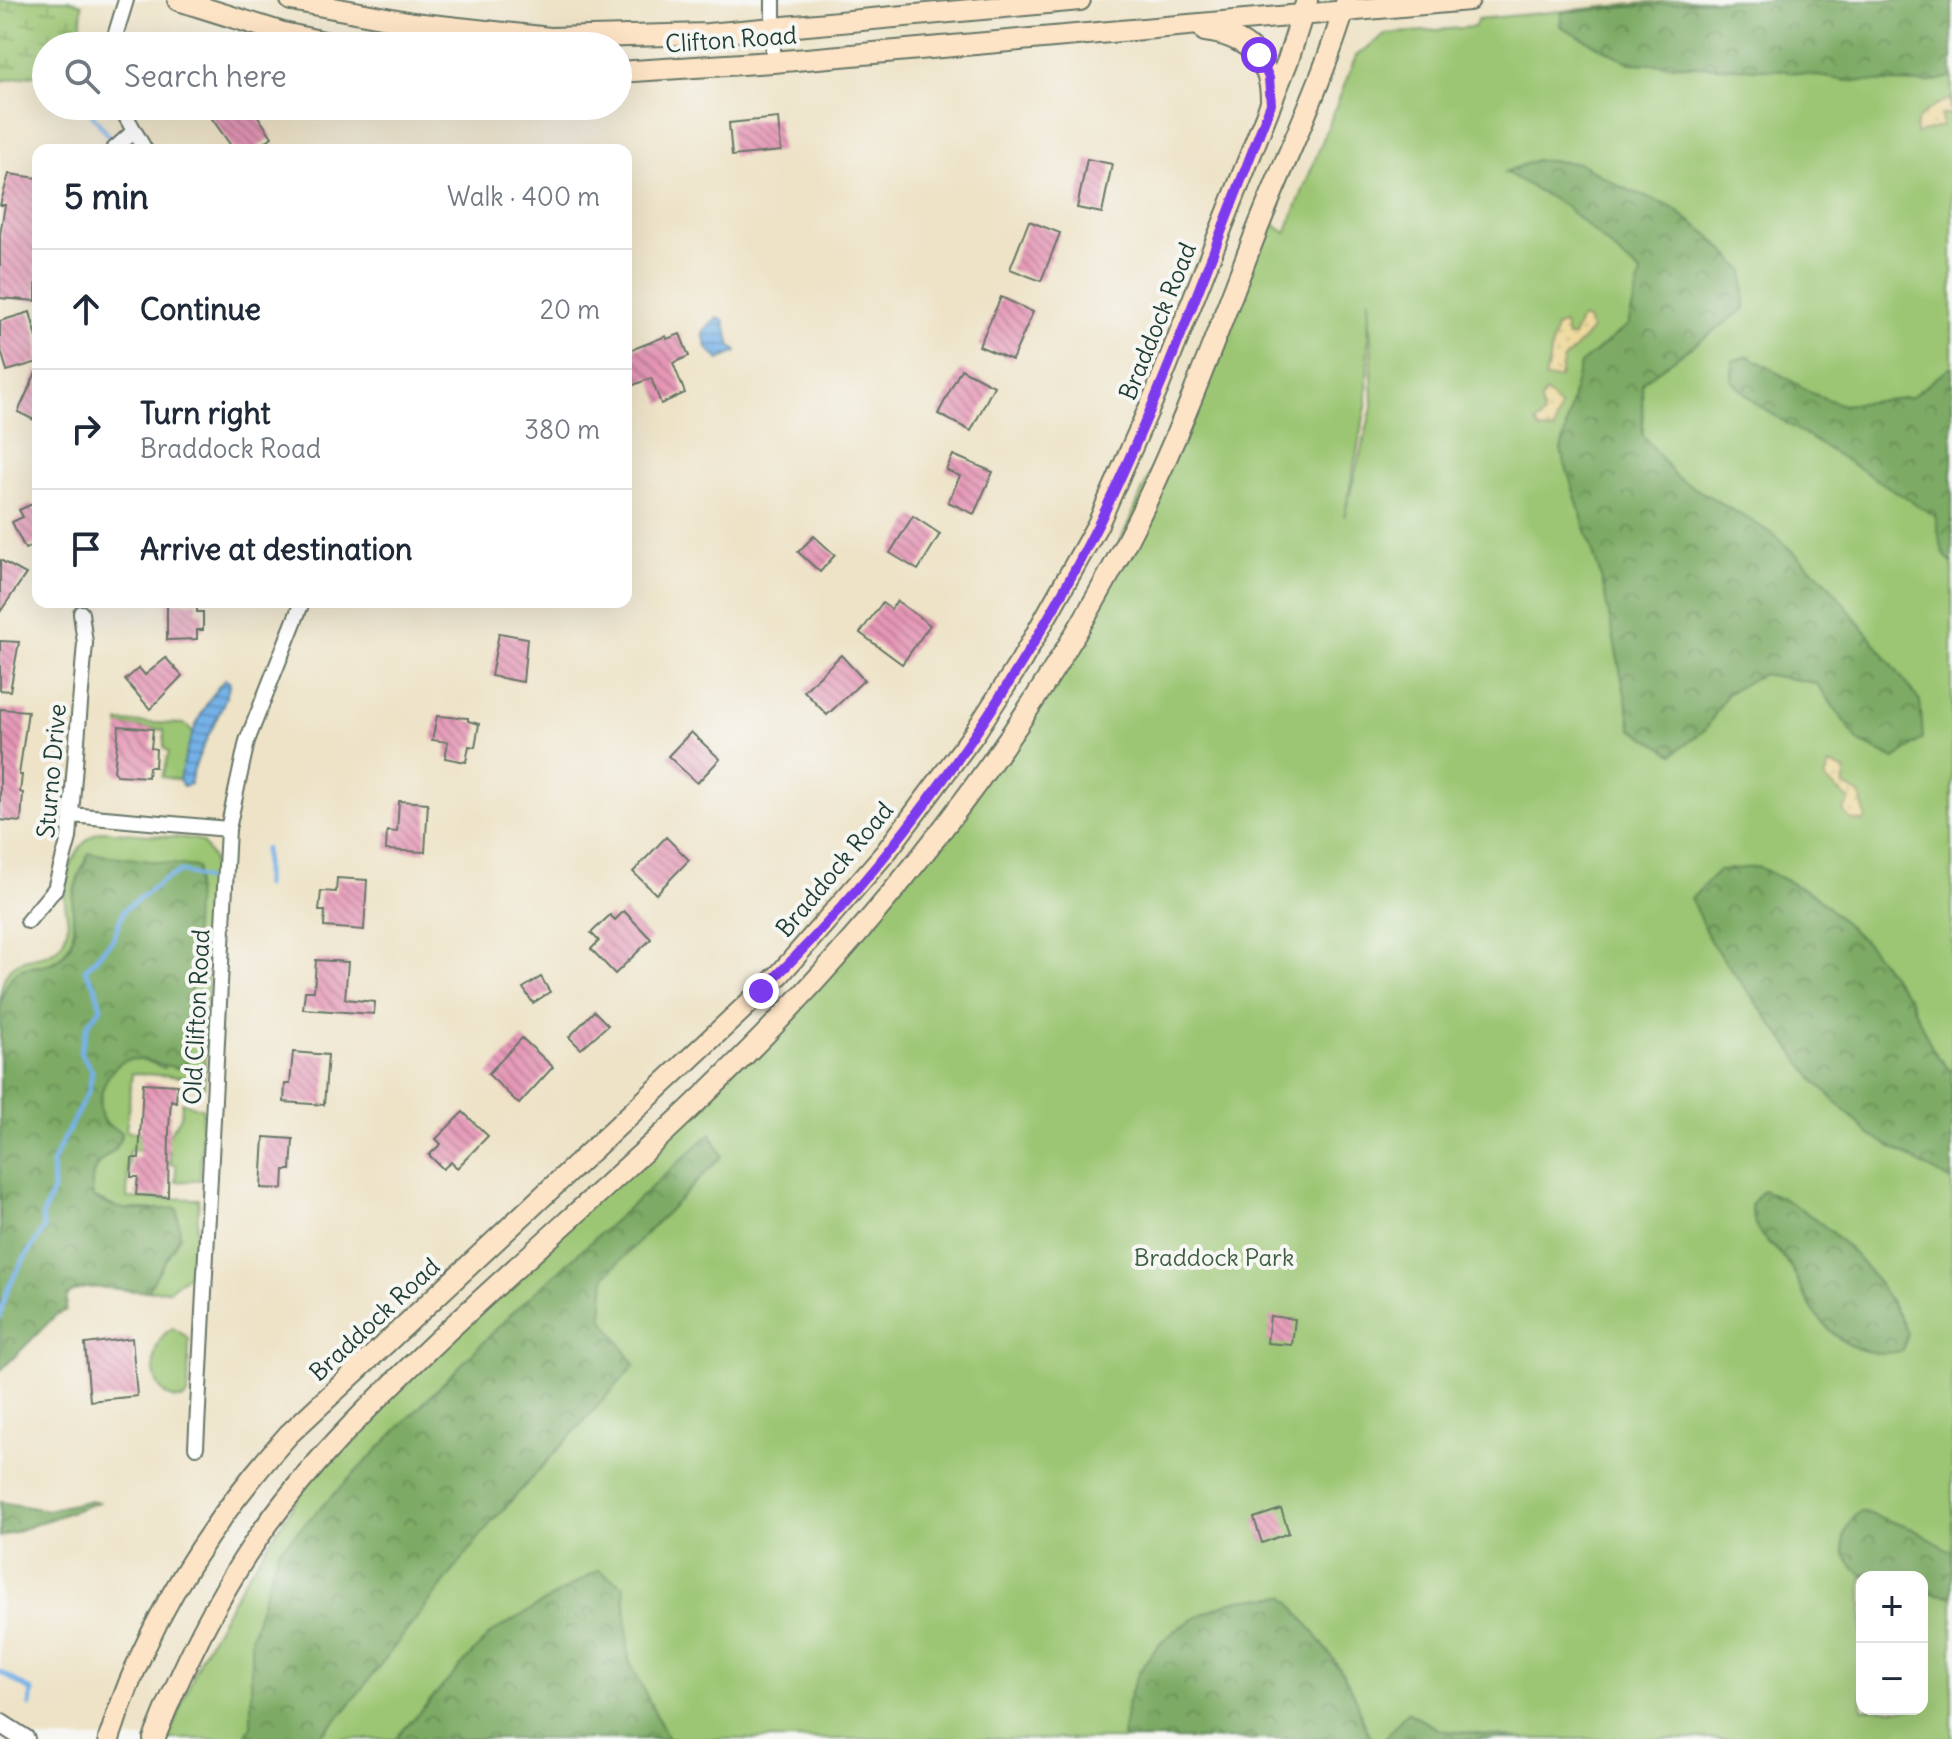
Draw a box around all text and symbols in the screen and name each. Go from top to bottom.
street label: Clifton Road [664,19,798,59]
search box [32,32,632,120]
route start [1241,37,1277,73]
icon: search [60,54,104,98]
text: Search here [124,57,287,95]
text: 5 min [64,175,149,218]
text: Walk · 400 m [447,180,600,213]
street label: Braddock Road [1112,238,1202,404]
icon: ahead [64,287,108,331]
text: Continue [140,290,261,328]
text: 20 m [540,293,600,326]
text: Turn right [140,394,271,432]
icon: right [64,407,108,451]
text: 380 m [524,413,600,446]
text: Braddock Road [140,432,321,465]
icon: arrive [64,527,108,571]
text: Arrive at destination [140,530,412,568]
street label: Sturno Drive [30,703,72,839]
street label: Braddock Road [769,795,899,943]
street label: Old Clifton Road [176,929,216,1105]
route end [743,973,779,1009]
park label: Braddock Park [1134,1242,1294,1272]
street label: Braddock Road [303,1251,445,1387]
map controls [1856,1571,1928,1715]
button: + [1856,1571,1928,1643]
button: − [1856,1643,1928,1715]

